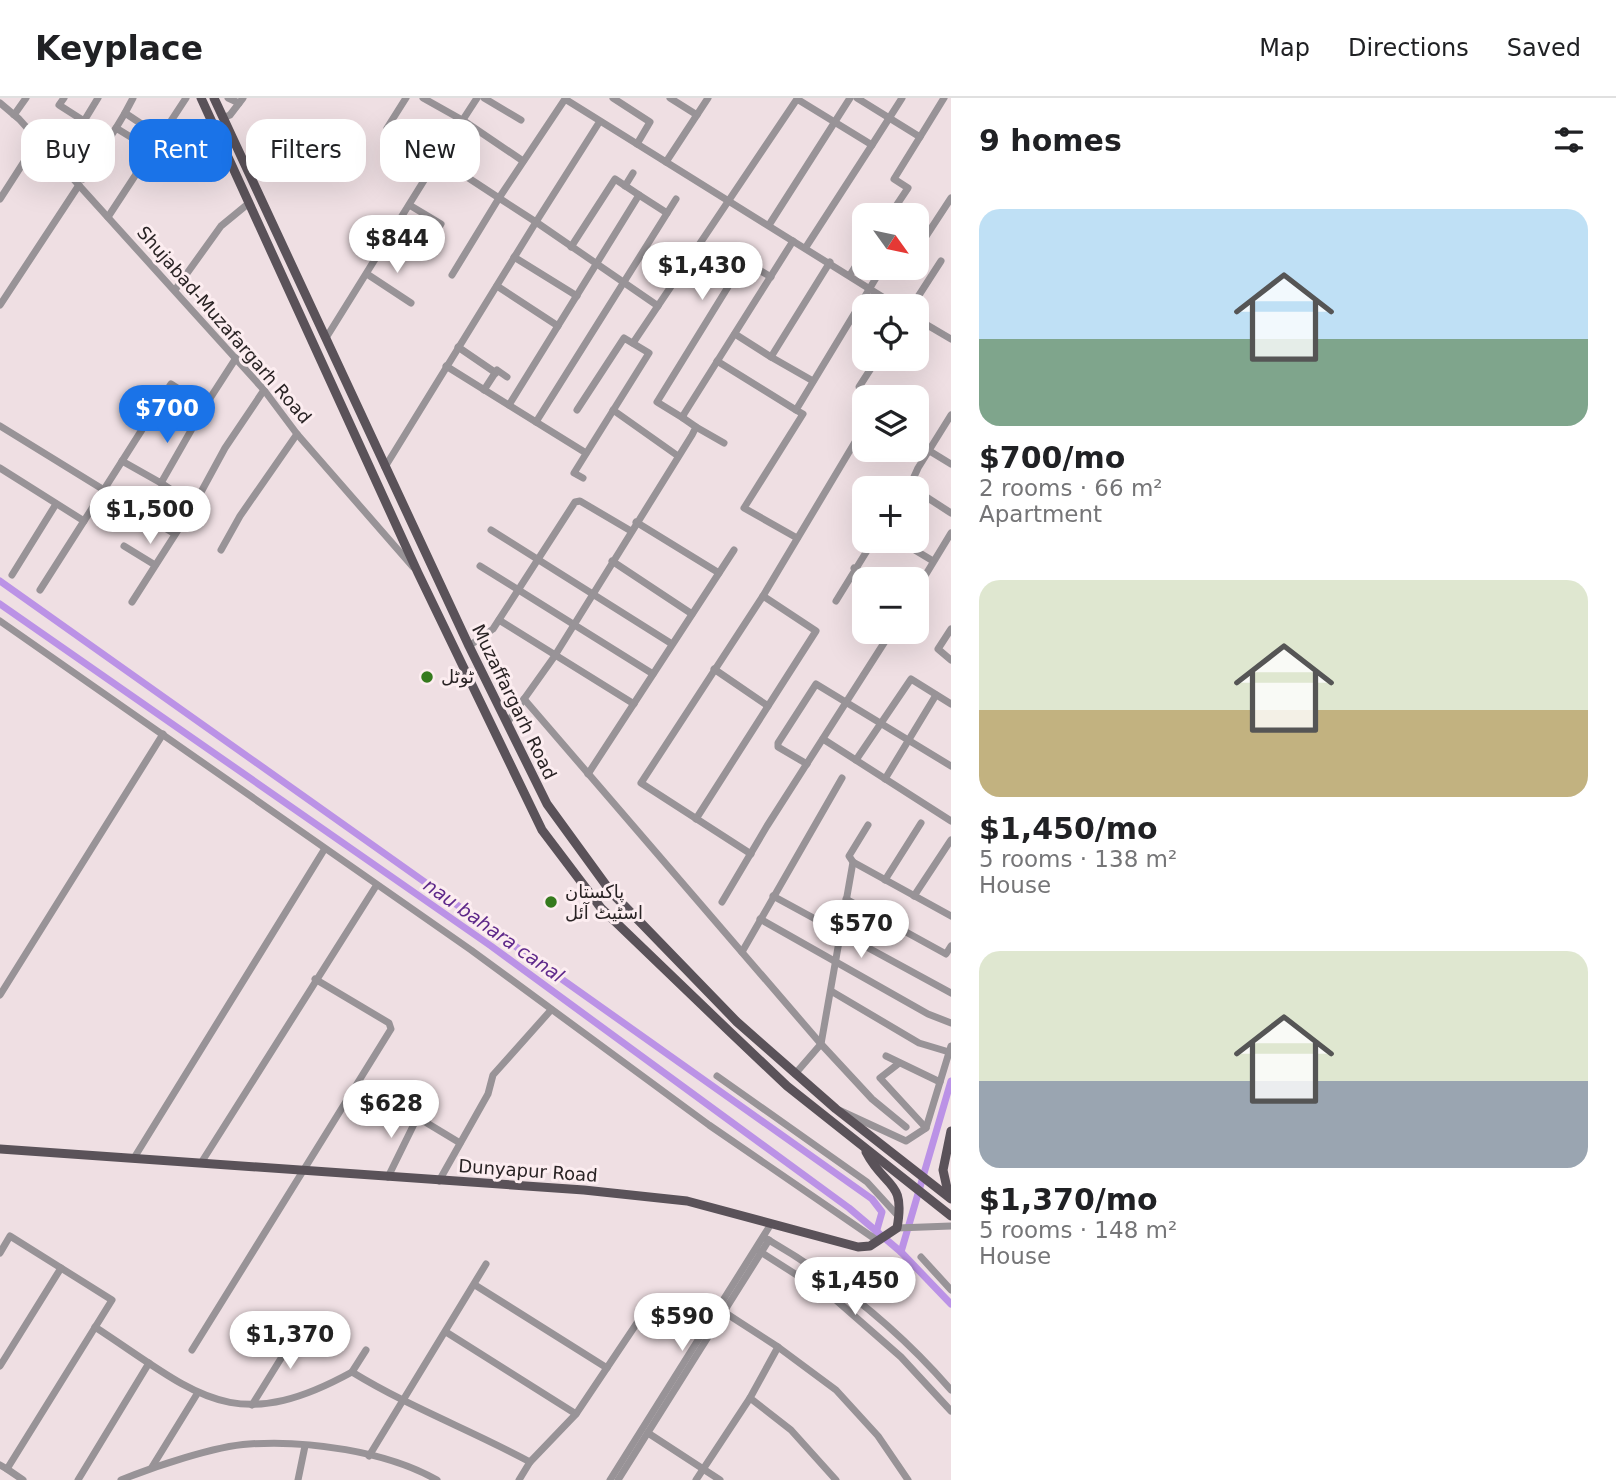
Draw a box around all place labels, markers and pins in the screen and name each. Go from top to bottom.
pin: $844 [356,216,438,275]
pin: $1,430 [645,242,759,302]
pin: $700 [126,386,208,445]
pin: $1,500 [93,486,207,546]
place label: ٹوٹل [441,666,474,688]
marker: ٹوٹل [419,669,435,685]
place label: پاکستان اسٹیٹ آئل [565,881,643,923]
marker: پاکستان اسٹیٹ آئل [543,894,559,910]
pin: $570 [820,900,902,960]
pin: $628 [350,1080,432,1140]
pin: $1,450 [798,1258,912,1317]
pin: $590 [641,1294,723,1353]
pin: $1,370 [233,1312,347,1371]

